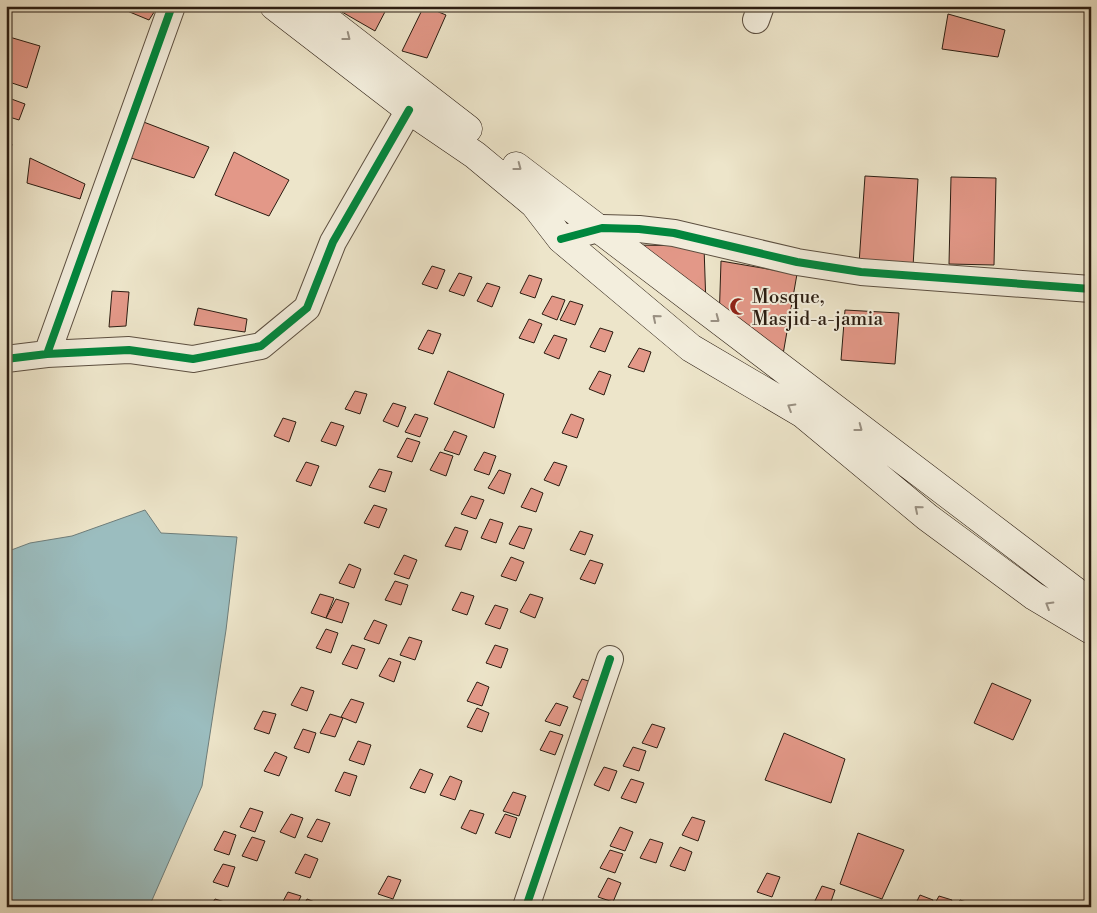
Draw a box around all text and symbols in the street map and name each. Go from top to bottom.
one-way arrow [341,31,350,40]
one-way arrow [512,162,521,171]
place label: Mosque, Masjid-a-jamia [752,285,883,331]
mosque icon: Mosque, Masjid-a-jamia [728,297,748,317]
one-way arrow [710,313,720,322]
one-way arrow [653,316,662,324]
one-way arrow [788,404,797,414]
one-way arrow [853,423,862,431]
one-way arrow [914,506,923,515]
one-way arrow [1045,602,1054,612]

